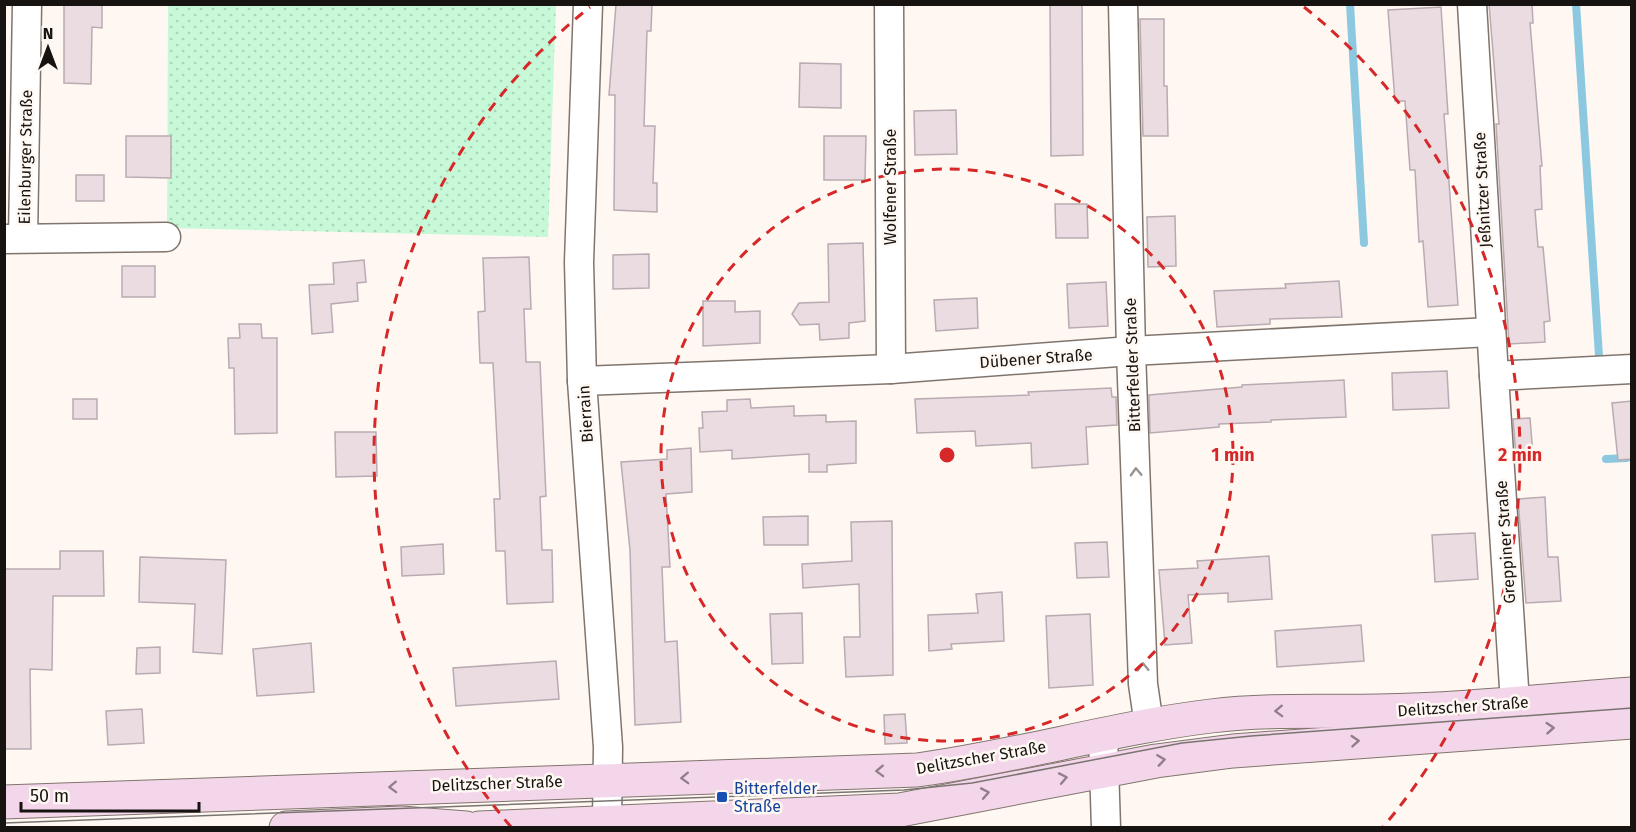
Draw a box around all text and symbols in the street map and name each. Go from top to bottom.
north arrow [18,18,78,78]
text: N [43,24,53,43]
street label: Eilenburger Straße [15,89,36,225]
street label: Wolfener Straße [881,129,900,245]
street label: Jeßnitzer Straße [1470,132,1495,248]
street label: Bitterfelder Straße [1121,297,1144,433]
street label: Dübener Straße [979,345,1093,372]
street label: Bierrain [574,385,597,443]
text: 1 min [1211,444,1255,466]
text: 2 min [1498,444,1542,466]
centre of rings [937,445,957,465]
one-way arrow [1129,468,1142,477]
street label: Greppiner Straße [1492,480,1519,604]
one-way arrow [1136,662,1149,671]
street label: Delitzscher Straße [1397,692,1529,721]
one-way arrow [1275,704,1284,717]
one-way arrow [1545,722,1555,735]
one-way arrow [1351,735,1360,748]
street label: Delitzscher Straße [915,737,1048,778]
one-way arrow [1157,755,1166,767]
one-way arrow [875,765,884,777]
street label: Delitzscher Straße [431,772,563,795]
one-way arrow [680,772,689,785]
one-way arrow [1058,772,1068,785]
scale bar [21,775,200,813]
place label: Bitterfelder Straße [734,779,818,816]
one-way arrow [389,780,398,793]
text: 50 m [30,785,69,807]
one-way arrow [980,787,990,800]
marker: Bitterfelder Straße [715,790,729,804]

